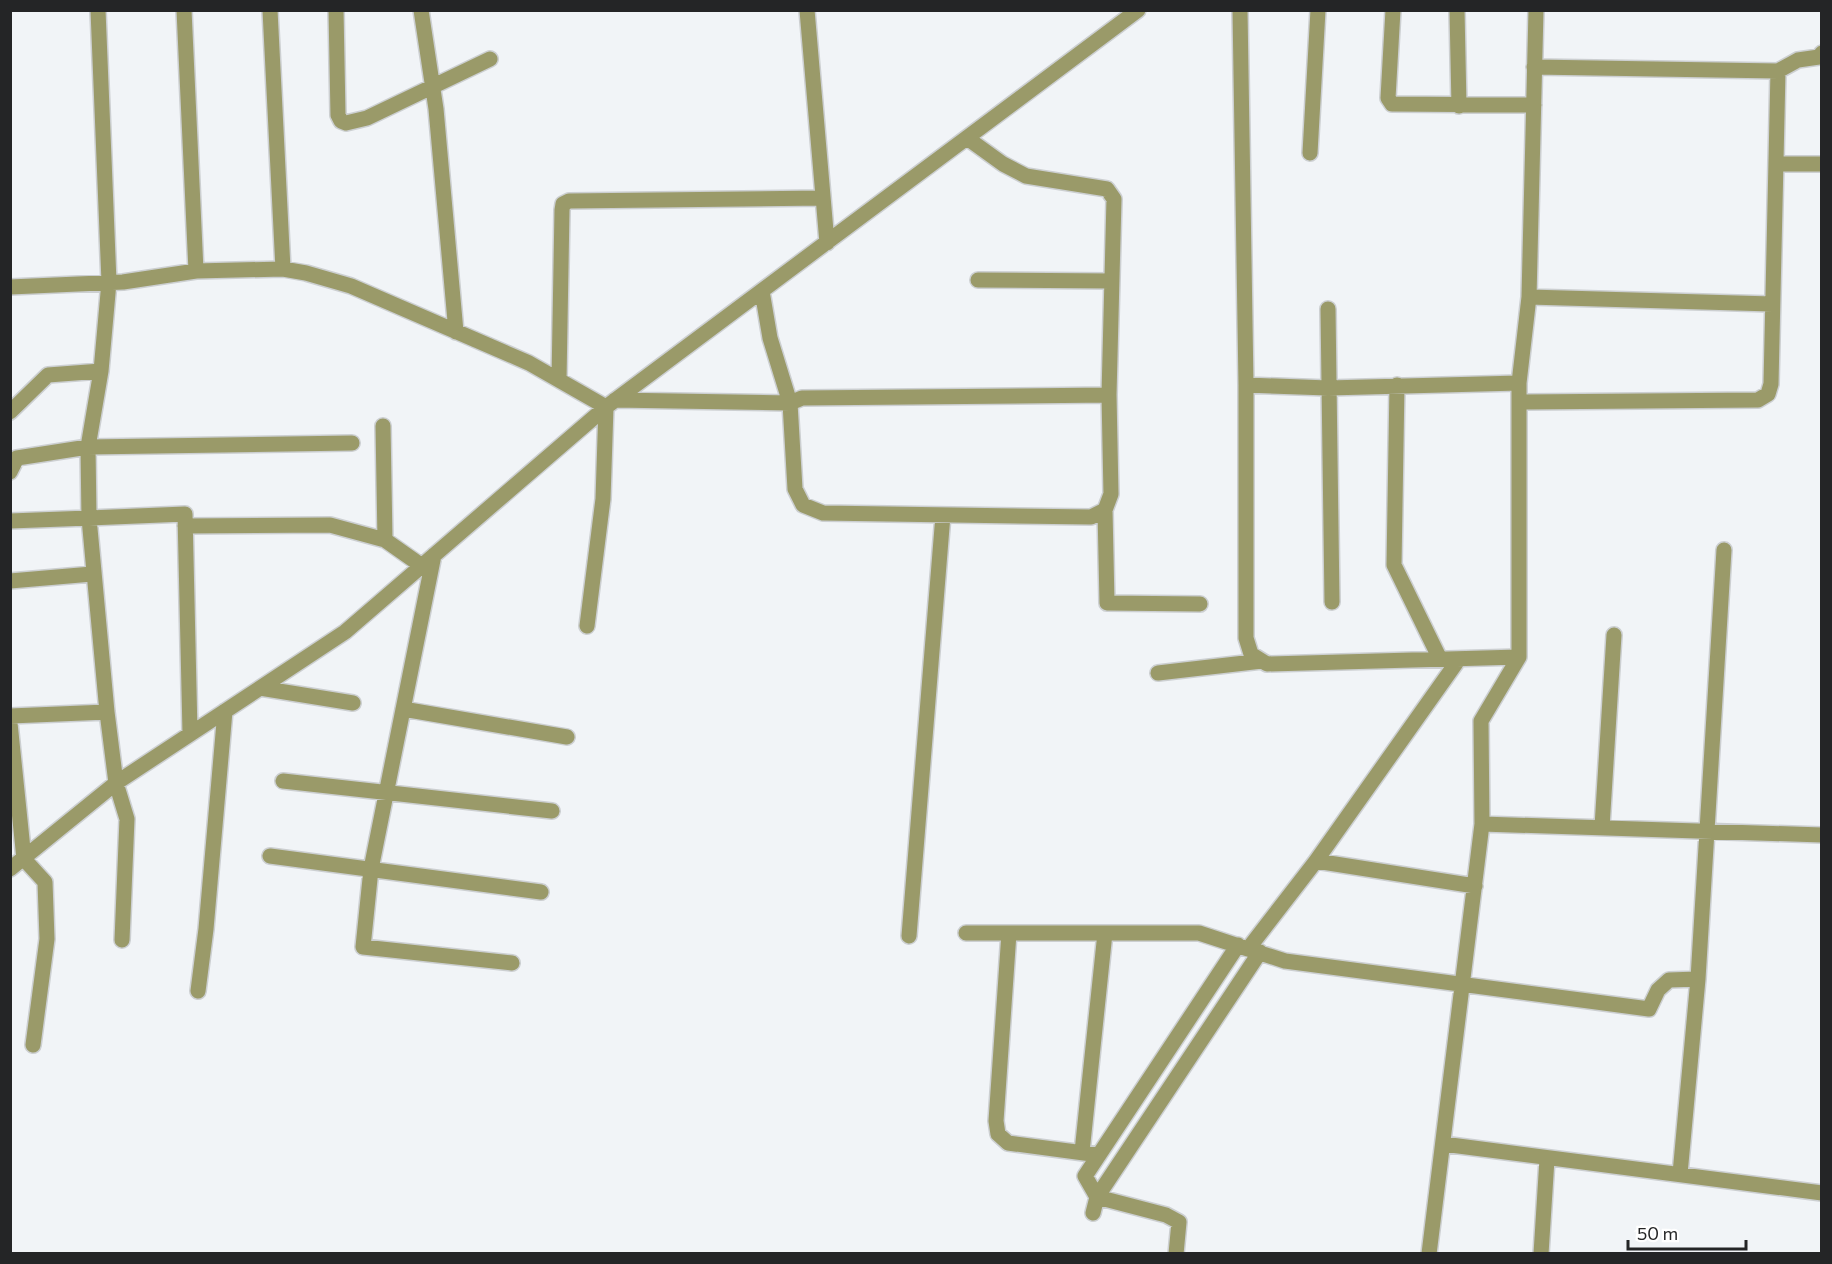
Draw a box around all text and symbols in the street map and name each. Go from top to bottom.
scale bar [1628,1213,1746,1251]
text: 50 m [1637,1222,1678,1244]

